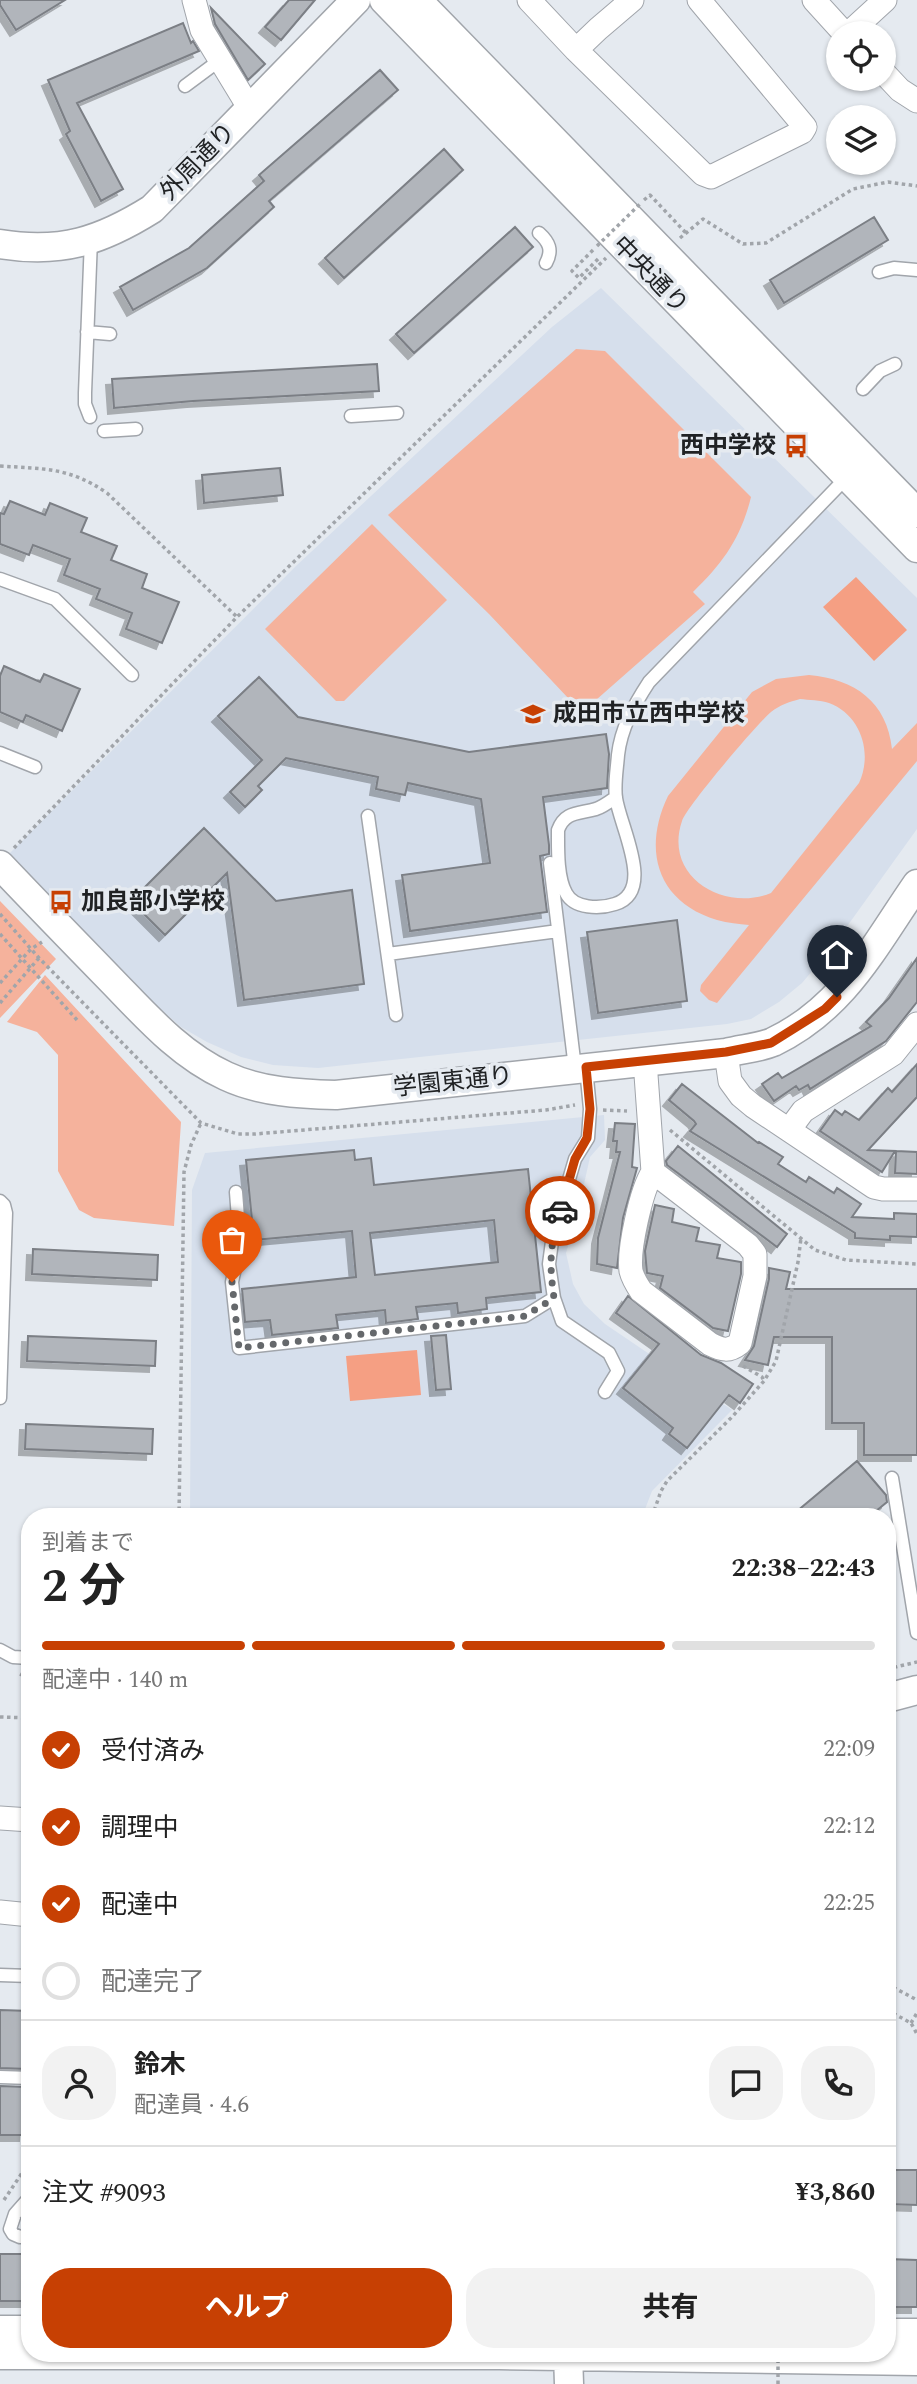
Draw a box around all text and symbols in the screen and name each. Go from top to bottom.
map controls [826,21,896,175]
button: locate [826,21,896,91]
button: layers [826,105,896,175]
street label: 外周通り [152,115,244,209]
street label: 中央通り [604,228,696,322]
place label: 西中学校 [680,428,776,464]
bus stop icon: 西中学校 [782,432,810,460]
place label: 成田市立西中学校 [553,696,745,732]
school or university icon: 成田市立西中学校 [519,700,547,728]
place label: 加良部小学校 [81,884,225,920]
bus stop icon: 加良部小学校 [47,888,75,916]
pin [807,925,867,997]
icon: home [818,936,856,974]
street label: 学園東通り [391,1058,515,1106]
courier [525,1176,595,1246]
icon: car [541,1192,579,1230]
pin [202,1210,262,1282]
icon: bag [213,1221,251,1259]
text: 到着まで [42,1526,134,1561]
text: 22:38–22:43 [731,1548,875,1588]
text: 2 分 [42,1552,125,1622]
text: 配達中 · 140 m [42,1663,188,1698]
icon: check [42,1731,80,1769]
text: 受付済み [101,1731,205,1771]
text: 22:09 [823,1732,875,1767]
icon: check [42,1808,80,1846]
text: 調理中 [101,1808,179,1848]
text: 22:12 [823,1809,875,1844]
icon: check [42,1885,80,1923]
text: 配達中 [101,1885,179,1925]
text: 22:25 [823,1886,875,1921]
text: 配達完了 [101,1962,205,2002]
text: 鈴木 [134,2045,186,2085]
button: person [42,2046,116,2120]
button: chat [709,2046,783,2120]
button: phone [801,2046,875,2120]
text: 配達員 · 4.6 [134,2088,249,2123]
text: ¥3,860 [795,2172,875,2212]
text: 注文 #9093 [42,2173,166,2213]
button: ヘルプ [42,2268,452,2348]
button: 共有 [466,2268,875,2348]

